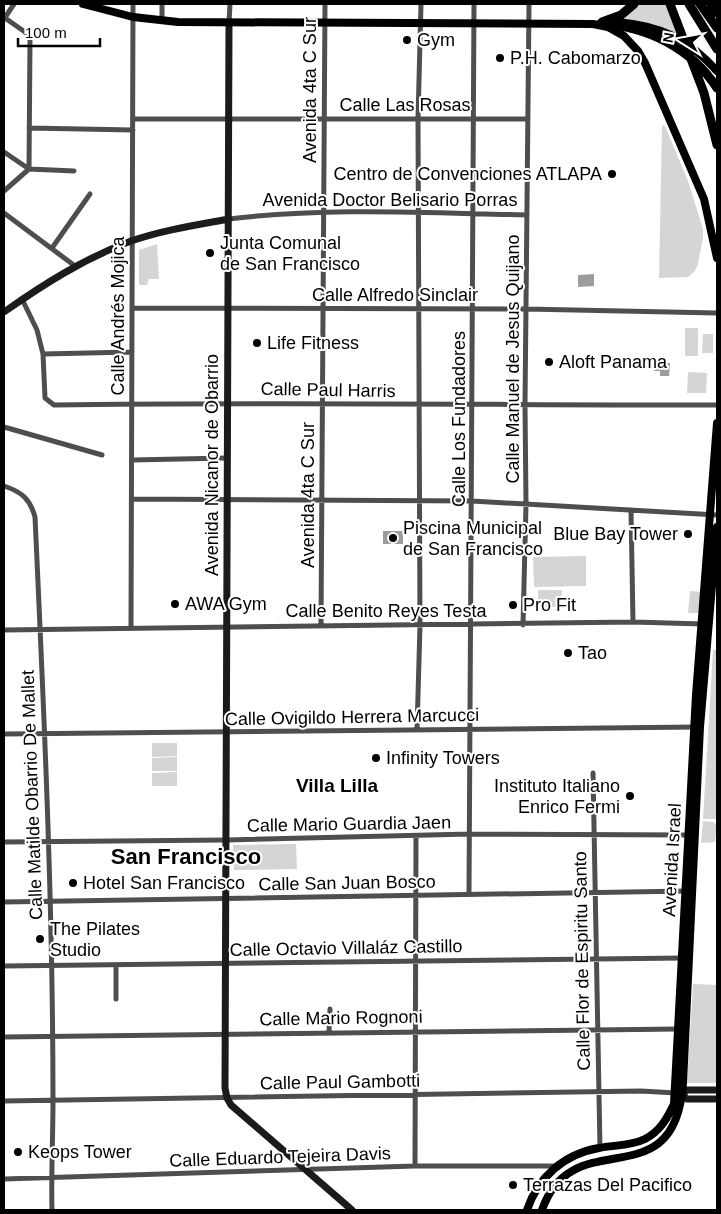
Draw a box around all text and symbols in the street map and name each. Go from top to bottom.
scale bar [18,15,100,47]
north arrow [656,15,706,65]
street label: Avenida 4ta C Sur [300,17,320,163]
text: 100 m [25,24,67,41]
place label: Gym [417,30,455,50]
text: N [659,31,677,44]
marker: Gym [401,34,413,46]
place label: P.H. Cabomarzo [510,48,641,68]
marker: P.H. Cabomarzo [494,52,506,64]
street label: Calle Las Rosas [339,95,471,115]
place label: Centro de Convenciones ATLAPA [334,164,602,184]
marker: Centro de Convenciones ATLAPA [606,168,618,180]
street label: Avenida Doctor Belisario Porras [263,190,517,210]
place label: Junta Comunal de San Francisco [220,233,360,274]
street label: Calle Manuel de Jesus Quijano [503,234,523,484]
street label: Calle Andrés Mojica [108,235,128,396]
marker: Junta Comunal de San Francisco [204,247,216,259]
street label: Calle Alfredo Sinclair [312,285,478,305]
street label: Calle Los Fundadores [449,331,469,507]
place label: Life Fitness [267,333,359,353]
marker: Life Fitness [251,337,263,349]
place label: Aloft Panama [559,352,668,372]
street label: Avenida Nicanor de Obarrio [202,354,222,576]
marker: Aloft Panama [543,356,555,368]
street label: Calle Paul Harris [260,379,396,401]
street label: Avenida 4ta C Sur [298,422,318,568]
place label: Piscina Municipal de San Francisco [403,518,543,559]
place label: Blue Bay Tower [553,524,678,544]
marker: Blue Bay Tower [682,528,694,540]
marker: Piscina Municipal de San Francisco [387,532,399,544]
place label: AWA Gym [185,594,267,614]
place label: Pro Fit [523,595,576,615]
marker: AWA Gym [169,598,181,610]
marker: Pro Fit [507,599,519,611]
street label: Calle Benito Reyes Testa [286,601,487,621]
place label: Tao [578,643,607,663]
marker: Tao [562,647,574,659]
street label: Calle Matilde Obarrio De Mallet [18,670,46,920]
street label: Calle Ovigildo Herrera Marcucci [225,705,479,729]
place label: Infinity Towers [386,748,500,768]
marker: Infinity Towers [370,752,382,764]
district label: Villa Lilla [296,775,378,796]
place label: Instituto Italiano Enrico Fermi [494,776,620,817]
marker: Instituto Italiano Enrico Fermi [624,790,636,802]
street label: Avenida Israel [659,803,685,917]
street label: Calle Mario Guardia Jaen [247,812,451,836]
district label: San Francisco [111,844,261,869]
street label: Calle Flor de Espiritu Santo [570,851,594,1071]
street label: Calle San Juan Bosco [258,871,436,895]
place label: Hotel San Francisco [83,873,245,893]
marker: Hotel San Francisco [67,877,79,889]
place label: The Pilates Studio [50,919,140,960]
marker: The Pilates Studio [34,933,46,945]
street label: Calle Octavio Villaláz Castillo [229,936,463,960]
street label: Calle Mario Rognoni [259,1007,423,1029]
street label: Calle Paul Gambotti [260,1071,420,1093]
place label: Keops Tower [28,1142,132,1162]
street label: Calle Eduardo Tejeira Davis [169,1143,391,1171]
marker: Keops Tower [12,1146,24,1158]
place label: Terrazas Del Pacifico [523,1175,692,1195]
marker: Terrazas Del Pacifico [507,1179,519,1191]

